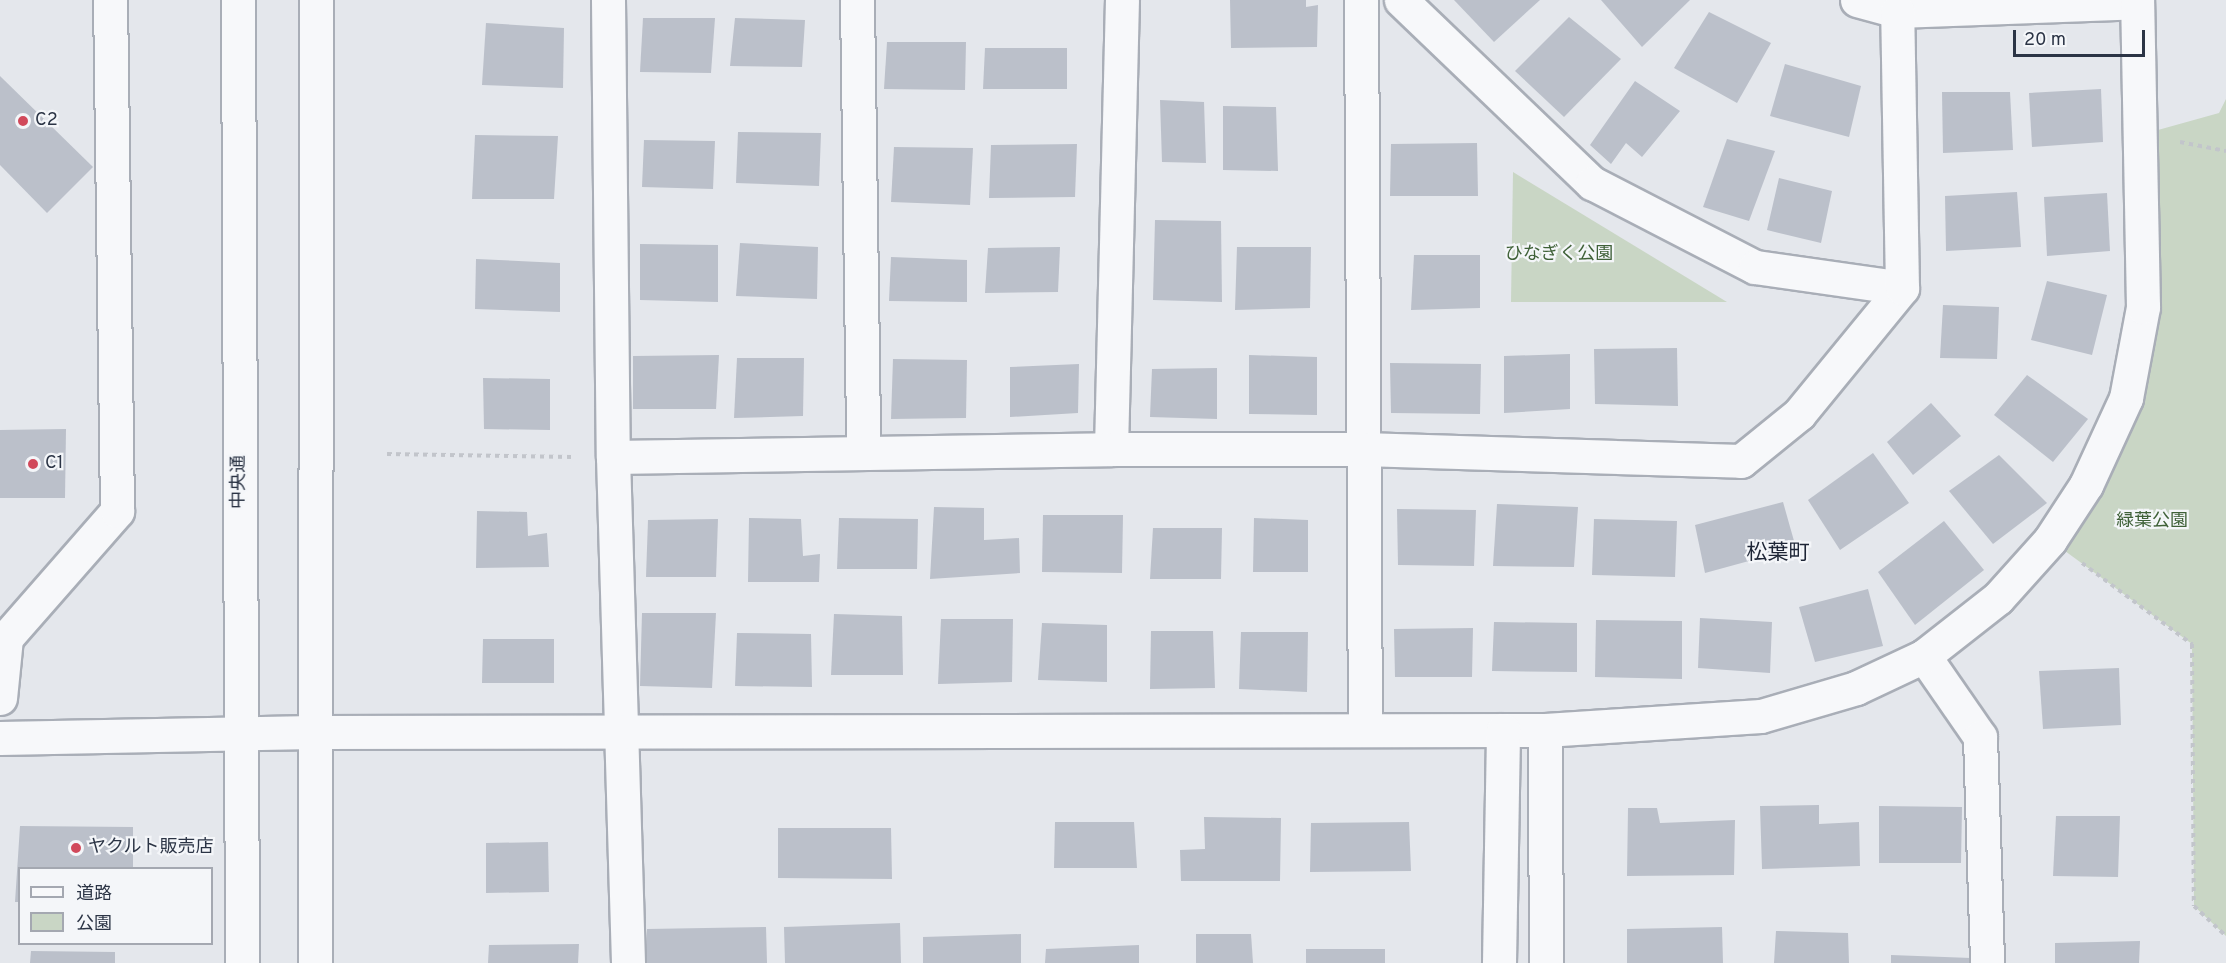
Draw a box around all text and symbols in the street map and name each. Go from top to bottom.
scale bar [2016,18,2148,56]
text: 20 m [2024,29,2066,52]
place label: C2 [35,110,58,132]
marker: C2 [16,114,30,128]
park label: ひなぎく公園 [1505,244,1613,266]
place label: C1 [45,453,63,475]
street label: 中央通 [229,455,251,509]
marker: C1 [26,457,40,471]
park label: 緑葉公園 [2116,511,2188,533]
district label: 松葉町 [1747,541,1809,567]
place label: ヤクルト販売店 [88,837,214,859]
marker: ヤクルト販売店 [69,841,83,855]
legend [18,867,213,945]
text: 道路 [76,883,112,906]
text: 公園 [76,913,112,936]

